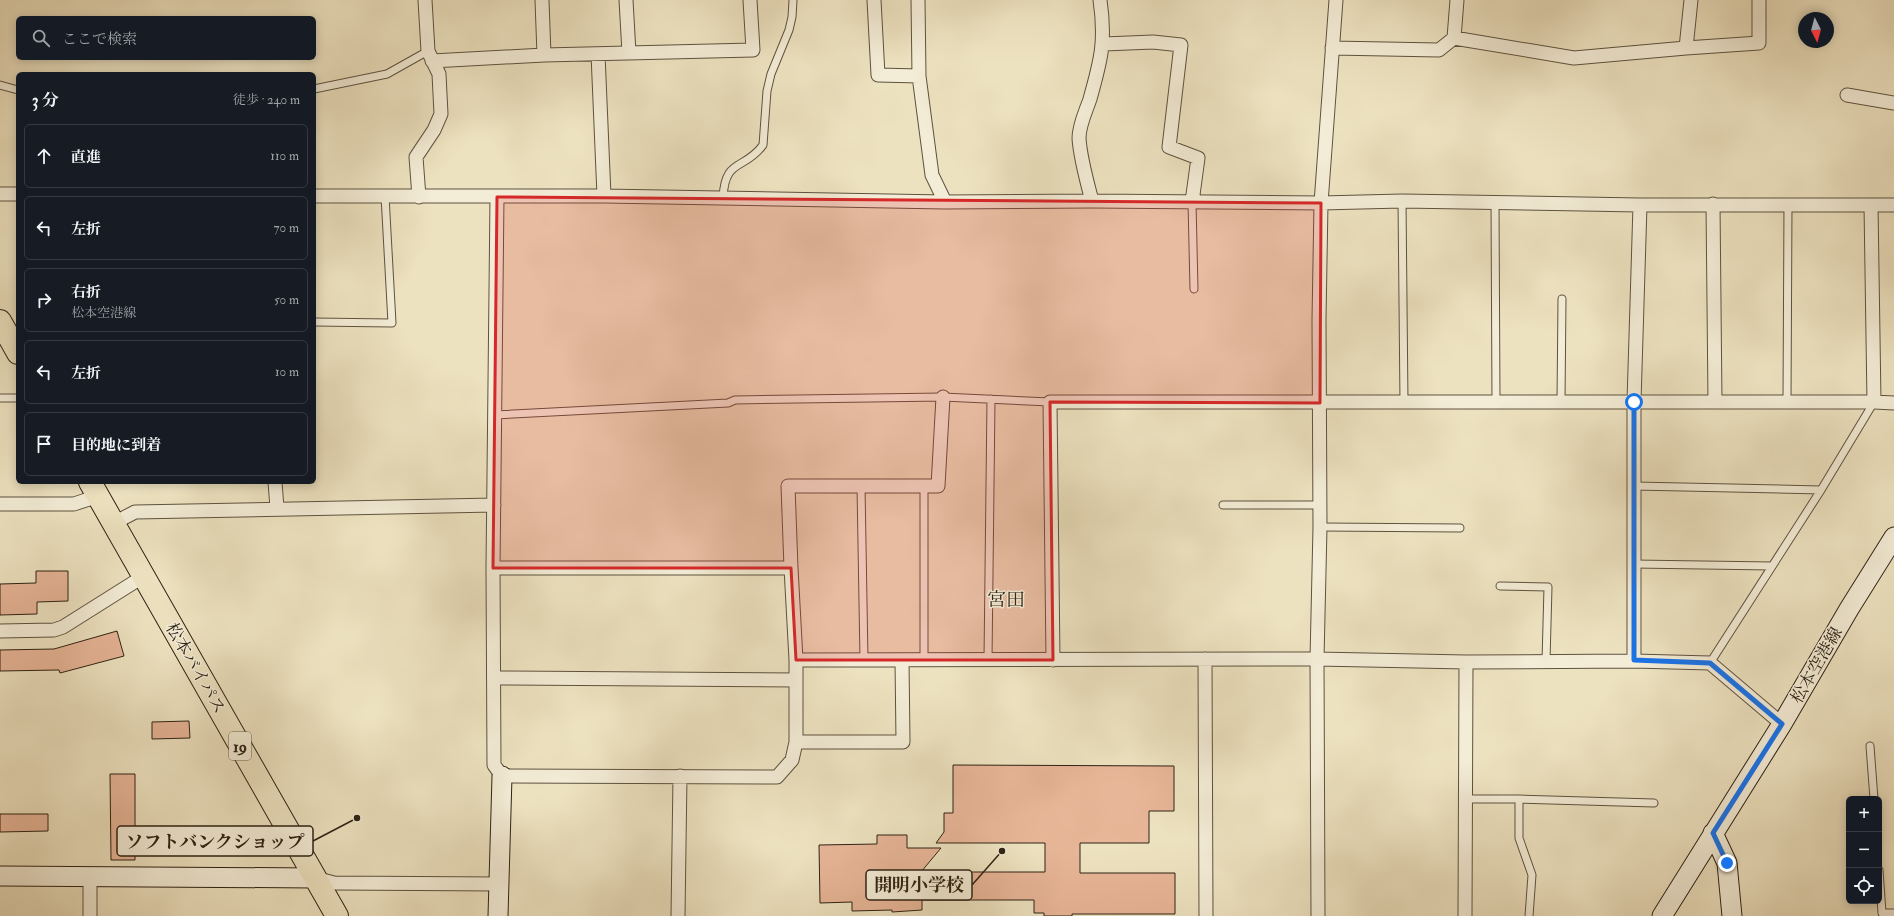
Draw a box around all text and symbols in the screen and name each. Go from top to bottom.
north arrow [1798,12,1834,48]
search box [16,16,316,60]
icon: search [30,27,52,49]
text: ここで検索 [62,30,137,49]
text: 3 分 [32,90,59,111]
text: 徒歩 · 240 m [233,92,300,108]
icon: ahead [33,145,55,167]
text: 直進 [71,148,101,167]
text: 110 m [270,148,299,164]
icon: left [33,217,55,239]
text: 左折 [71,220,101,239]
text: 70 m [274,220,299,236]
text: 右折 [71,283,101,302]
icon: right [33,289,55,311]
text: 50 m [274,292,299,308]
text: 松本空港線 [71,305,136,321]
icon: left [33,361,55,383]
text: 左折 [71,364,101,383]
text: 10 m [275,364,299,380]
route start [1625,393,1643,411]
icon: arrive [33,433,55,455]
text: 目的地に到着 [71,436,161,455]
district label: 宮田 [987,588,1025,612]
street label: 松本バイパス [161,619,230,718]
street label: 松本空港線 [1786,623,1847,707]
road number: 19 [229,732,251,760]
map controls [1846,796,1882,904]
button: + [1846,796,1882,832]
callout: ソフトバンクショップ [117,826,313,856]
text: ソフトバンクショップ [126,831,304,854]
button: − [1846,832,1882,868]
route end [1718,854,1736,872]
button: locate [1846,868,1882,904]
callout: 開明小学校 [866,870,972,900]
text: 開明小学校 [874,874,964,897]

